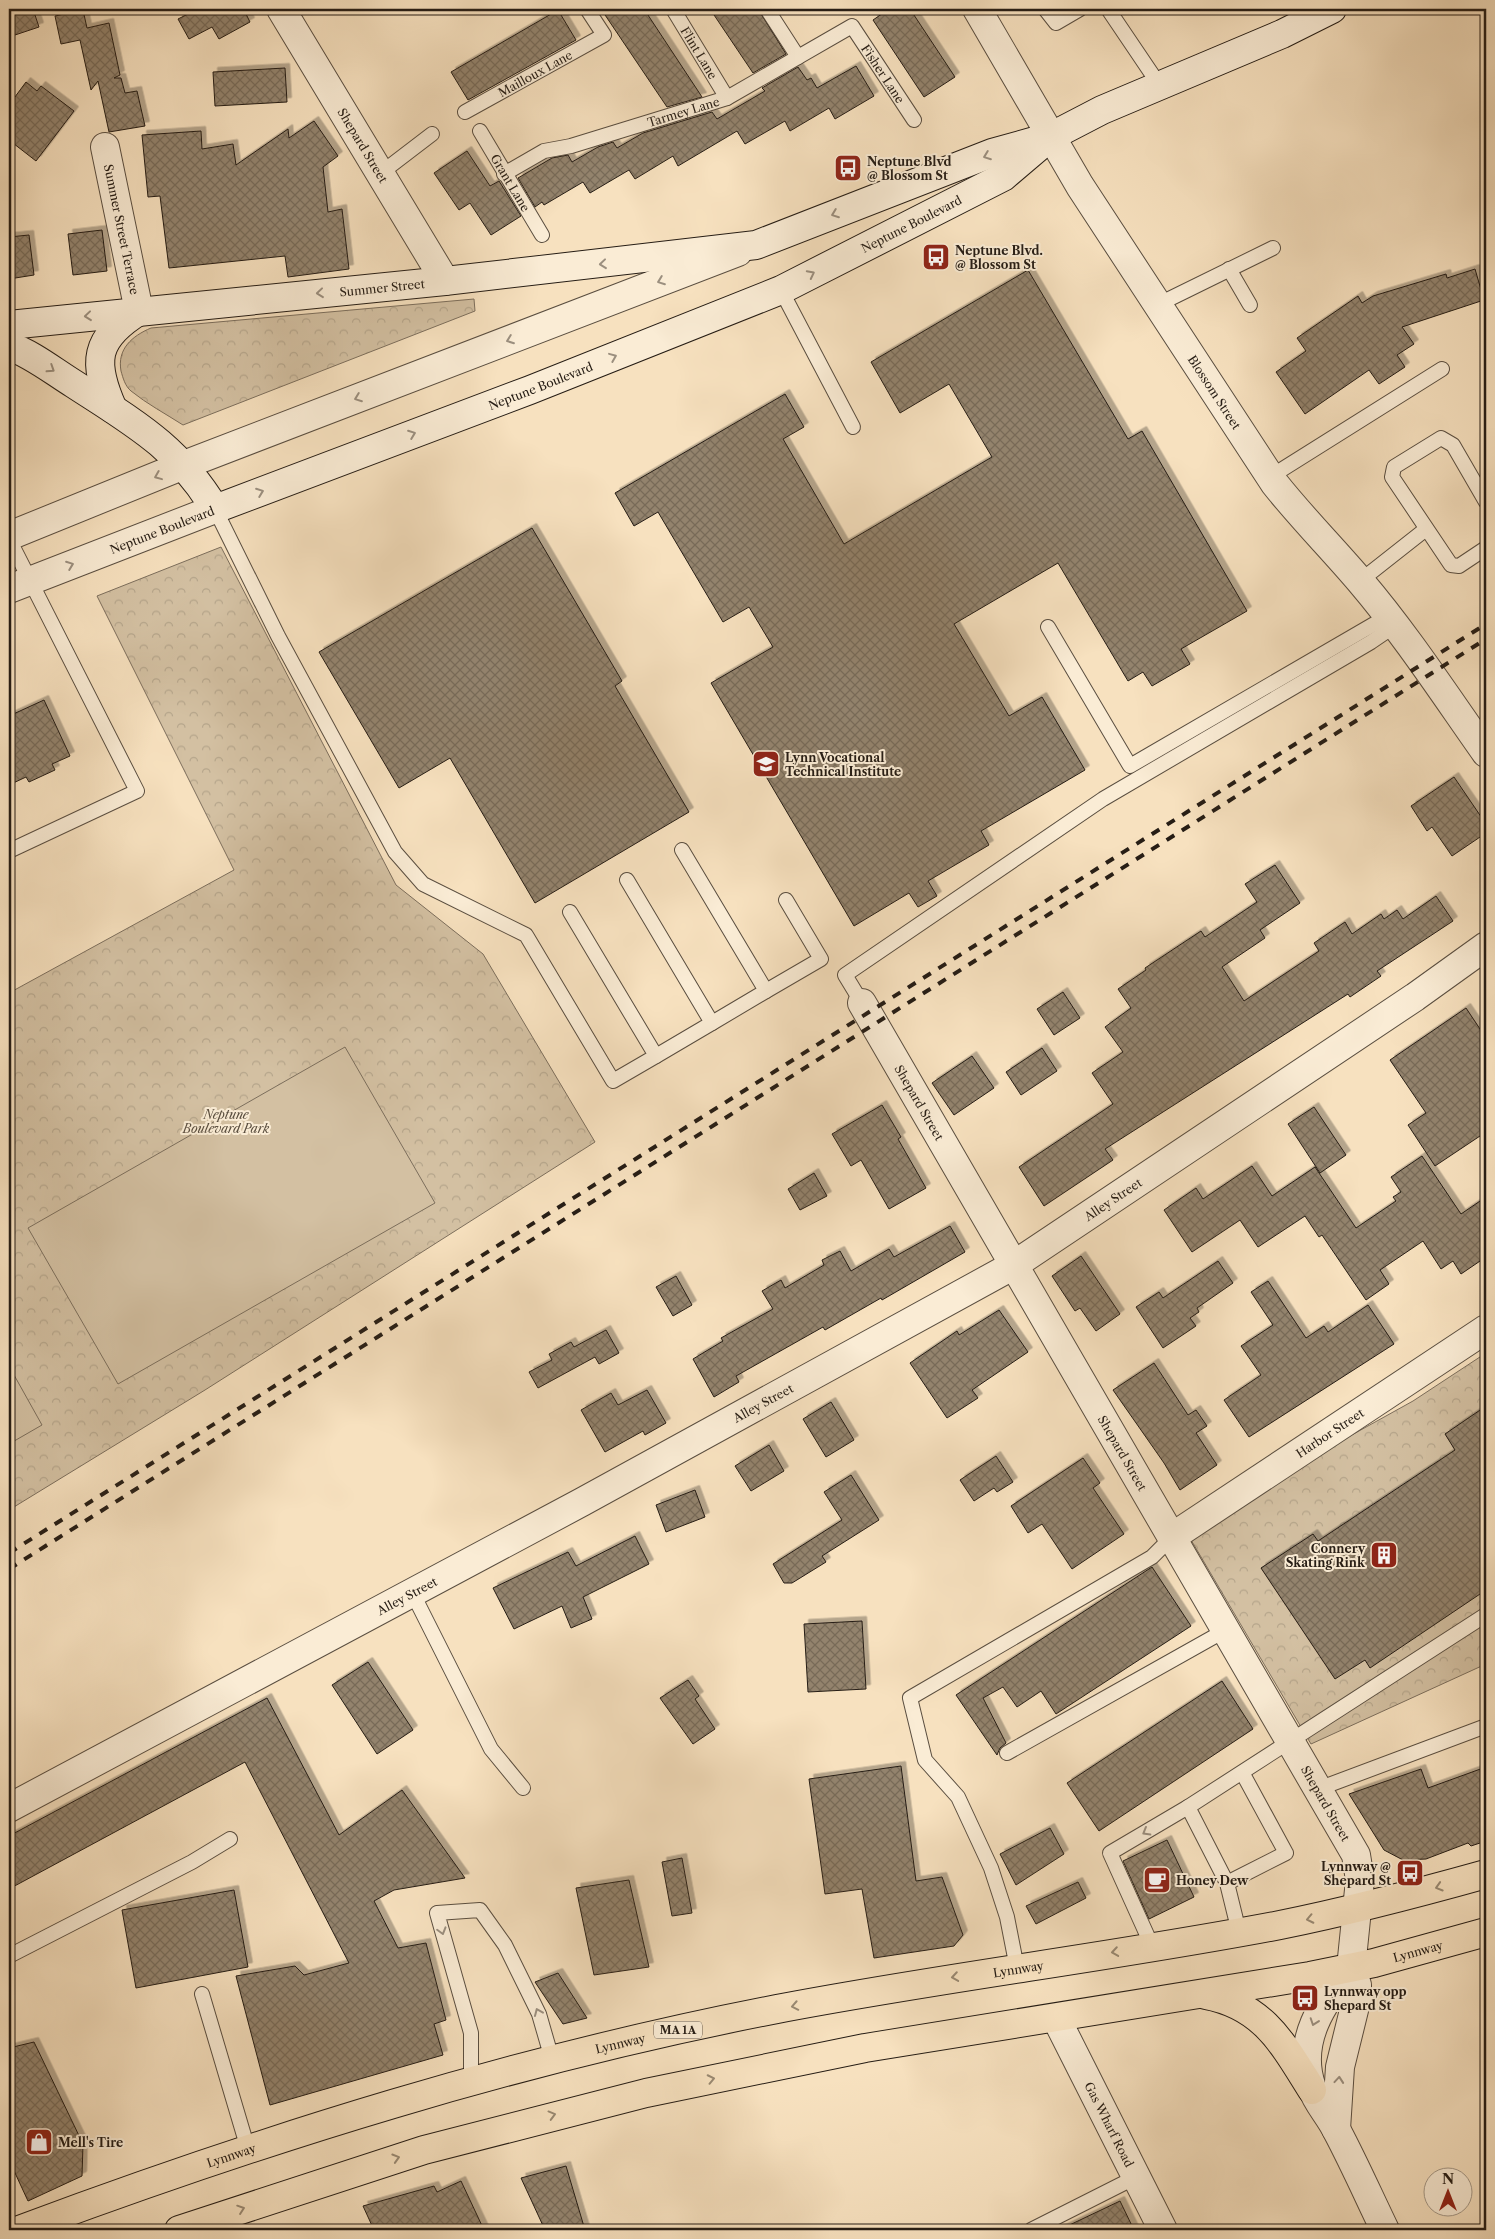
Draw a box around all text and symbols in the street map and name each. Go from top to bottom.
street label: Flint Lane [678,24,721,82]
street label: Fisher Lane [859,41,908,106]
street label: Mailloux Lane [495,47,575,100]
street label: Tarmey Lane [645,93,721,130]
street label: Shepard Street [335,105,392,186]
one-way arrow [983,150,991,160]
street label: Grant Lane [488,151,534,214]
bus stop icon: Neptune Blvd @ Blossom St [833,153,863,183]
place label: Neptune Blvd @ Blossom St [867,154,952,183]
street label: Summer Street Terrace [101,163,143,296]
street label: Neptune Boulevard [858,192,965,256]
one-way arrow [831,208,840,219]
bus stop icon: Neptune Blvd. @ Blossom St [921,242,951,272]
place label: Neptune Blvd. @ Blossom St [955,243,1043,272]
one-way arrow [599,258,607,269]
one-way arrow [806,270,815,280]
one-way arrow [657,275,666,286]
street label: Summer Street [339,276,426,299]
one-way arrow [315,287,323,298]
one-way arrow [84,310,92,321]
one-way arrow [506,334,515,344]
street label: Blossom Street [1185,352,1245,433]
one-way arrow [608,353,617,363]
street label: Neptune Boulevard [486,358,595,413]
one-way arrow [46,363,55,372]
one-way arrow [354,392,363,402]
one-way arrow [407,430,416,440]
one-way arrow [154,470,162,480]
one-way arrow [255,488,264,498]
street label: Neptune Boulevard [108,502,217,557]
one-way arrow [66,561,74,571]
school or university icon: Lynn Vocational Technical Institute [751,749,781,779]
place label: Lynn Vocational Technical Institute [785,750,901,779]
street label: Shepard Street [892,1062,948,1144]
park label: Neptune Boulevard Park [182,1107,270,1136]
street label: Alley Street [1080,1174,1145,1224]
street label: Alley Street [729,1380,796,1426]
street label: Harbor Street [1293,1404,1367,1461]
street label: Shepard Street [1095,1412,1151,1494]
building icon: Connery Skating Rink [1369,1540,1399,1570]
place label: Connery Skating Rink [1286,1541,1366,1570]
street label: Alley Street [373,1573,440,1618]
street label: Shepard Street [1298,1763,1354,1844]
one-way arrow [1143,1826,1152,1836]
bus stop icon: Lynnway @ Shepard St [1395,1858,1425,1888]
place label: Lynnway @ Shepard St [1321,1859,1391,1888]
cafe icon: Honey Dew [1142,1865,1172,1895]
place label: Honey Dew [1176,1873,1249,1888]
one-way arrow [1436,1882,1444,1892]
one-way arrow [1306,1913,1314,1924]
one-way arrow [437,1927,447,1935]
street label: Lynnway [1391,1937,1445,1965]
one-way arrow [1111,1947,1120,1957]
street label: Lynnway [992,1957,1045,1980]
one-way arrow [950,1972,959,1982]
bus stop icon: Lynnway opp Shepard St [1290,1983,1320,2013]
place label: Lynnway opp Shepard St [1324,1984,1407,2013]
one-way arrow [790,2000,799,2010]
one-way arrow [534,2008,544,2017]
one-way arrow [1310,2017,1320,2026]
road number: MA 1A [654,2022,702,2038]
street label: Lynnway [594,2030,647,2056]
one-way arrow [706,2074,715,2084]
one-way arrow [1333,2076,1344,2084]
street label: Gas Wharf Road [1082,2079,1138,2170]
one-way arrow [548,2110,557,2121]
shop icon: Mell's Tire [24,2127,54,2157]
place label: Mell's Tire [58,2135,123,2150]
street label: Lynnway [205,2140,258,2170]
one-way arrow [391,2154,399,2164]
north arrow [1422,2166,1472,2216]
text: N [1442,2170,1454,2188]
one-way arrow [237,2205,245,2215]

